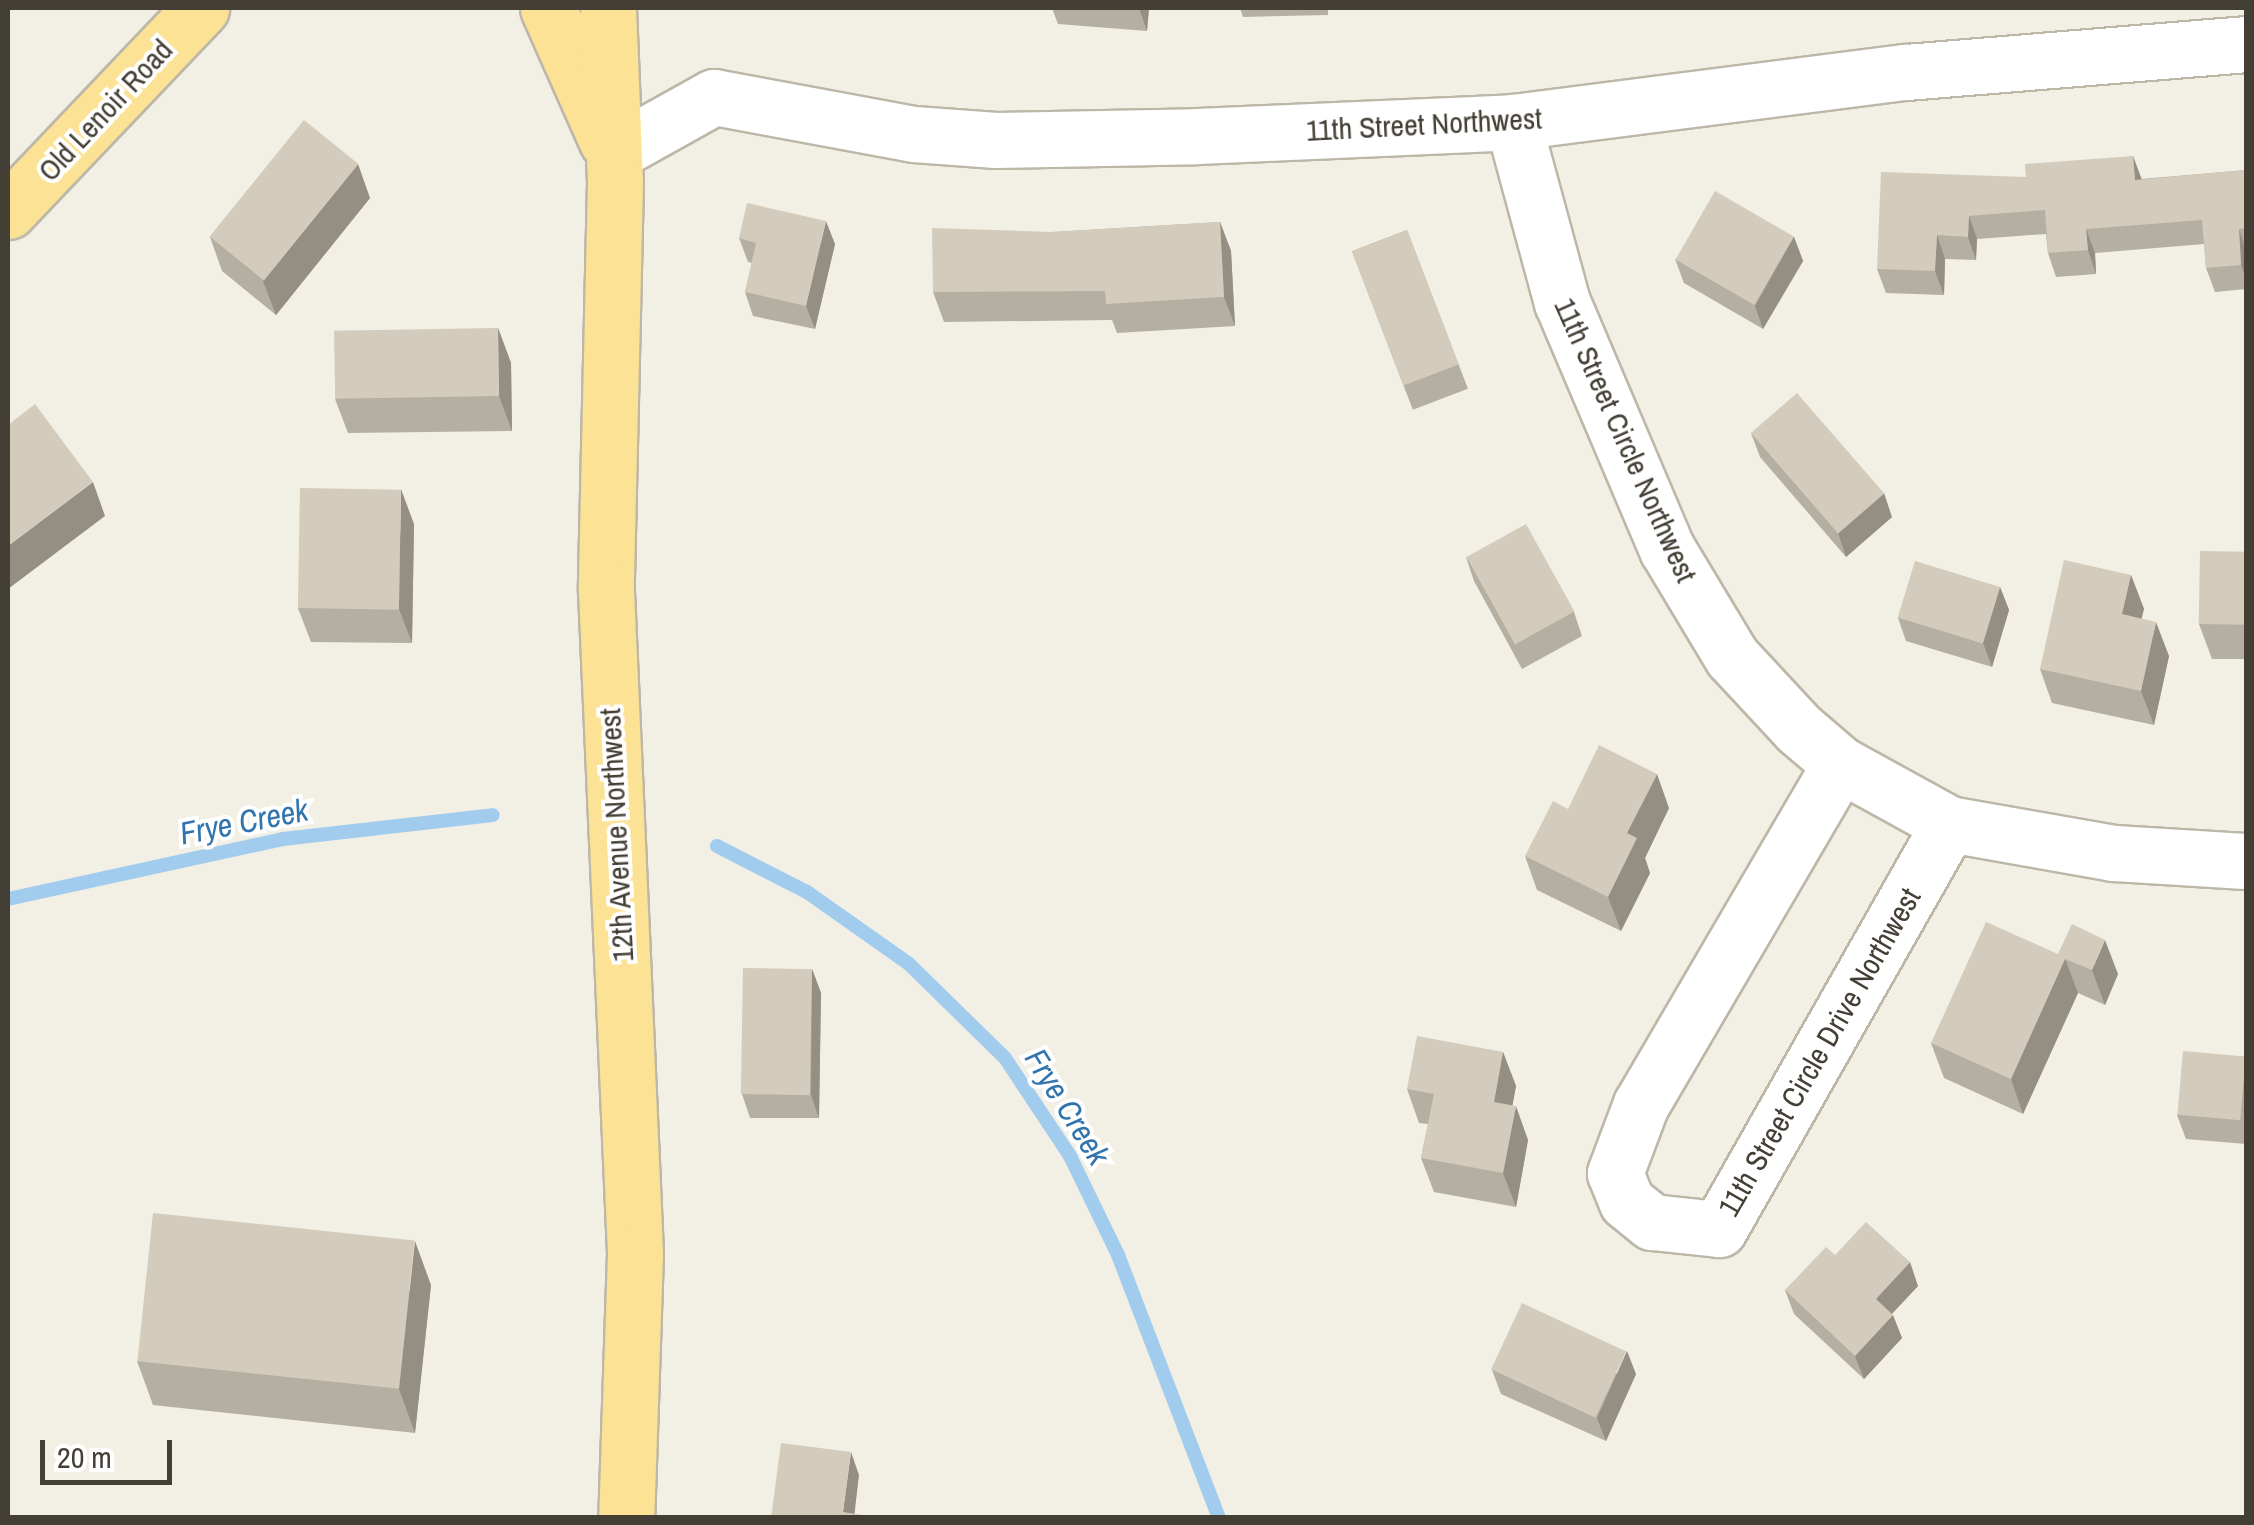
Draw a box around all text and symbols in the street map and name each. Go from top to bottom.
street label: Old Lenoir Road [30,32,180,188]
street label: 11th Street Northwest [1305,100,1543,148]
street label: 11th Street Circle Northwest [1547,292,1705,588]
street label: 12th Avenue Northwest [591,707,641,963]
water label: Frye Creek [177,791,311,853]
street label: 11th Street Circle Drive Northwest [1710,882,1928,1222]
water label: Frye Creek [1016,1042,1118,1172]
scale bar [45,1420,178,1482]
text: 20 m [57,1437,112,1477]

